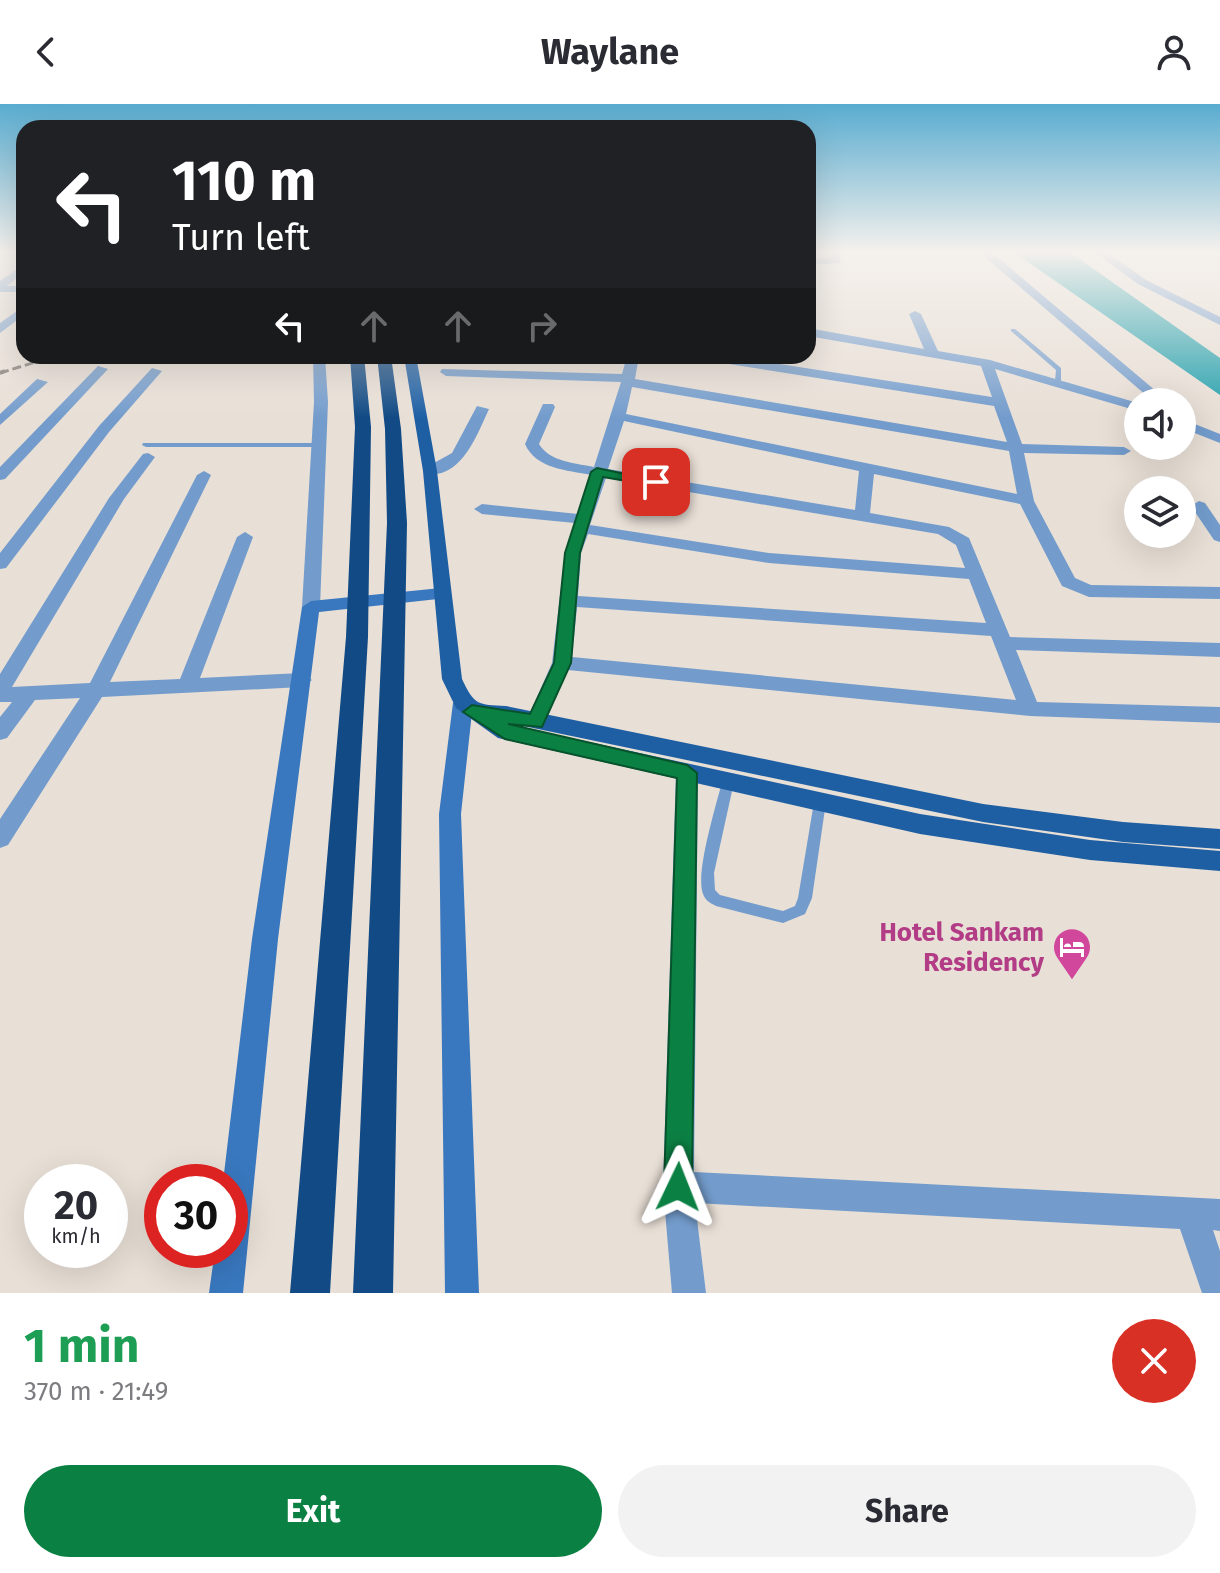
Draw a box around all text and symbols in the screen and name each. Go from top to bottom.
icon: back [24,30,68,74]
text: Waylane [541,30,679,74]
icon: person [1152,30,1196,74]
text: 110 m [172,148,316,215]
icon: left [40,152,144,256]
text: Turn left [172,216,310,260]
icon: left [268,304,312,348]
icon: ahead [352,304,396,348]
icon: ahead [436,304,480,348]
icon: right [520,304,564,348]
map controls [1124,388,1196,548]
button: sound [1124,388,1196,460]
pin [622,448,690,516]
icon: arrive [634,460,678,504]
button: layers [1124,476,1196,548]
place label: Hotel Sankam Residency [879,917,1045,978]
hotel icon: Hotel Sankam Residency [1051,926,1093,981]
position arrow [636,1145,720,1229]
speed limit sign: 30 [144,1164,248,1268]
text: 20 [54,1182,98,1230]
text: km/h [51,1224,101,1248]
text: 1 min [24,1317,139,1375]
button: close [1112,1319,1196,1403]
text: 370 m · 21:49 [24,1376,168,1407]
button: Exit [24,1465,602,1557]
button: Share [618,1465,1196,1557]

